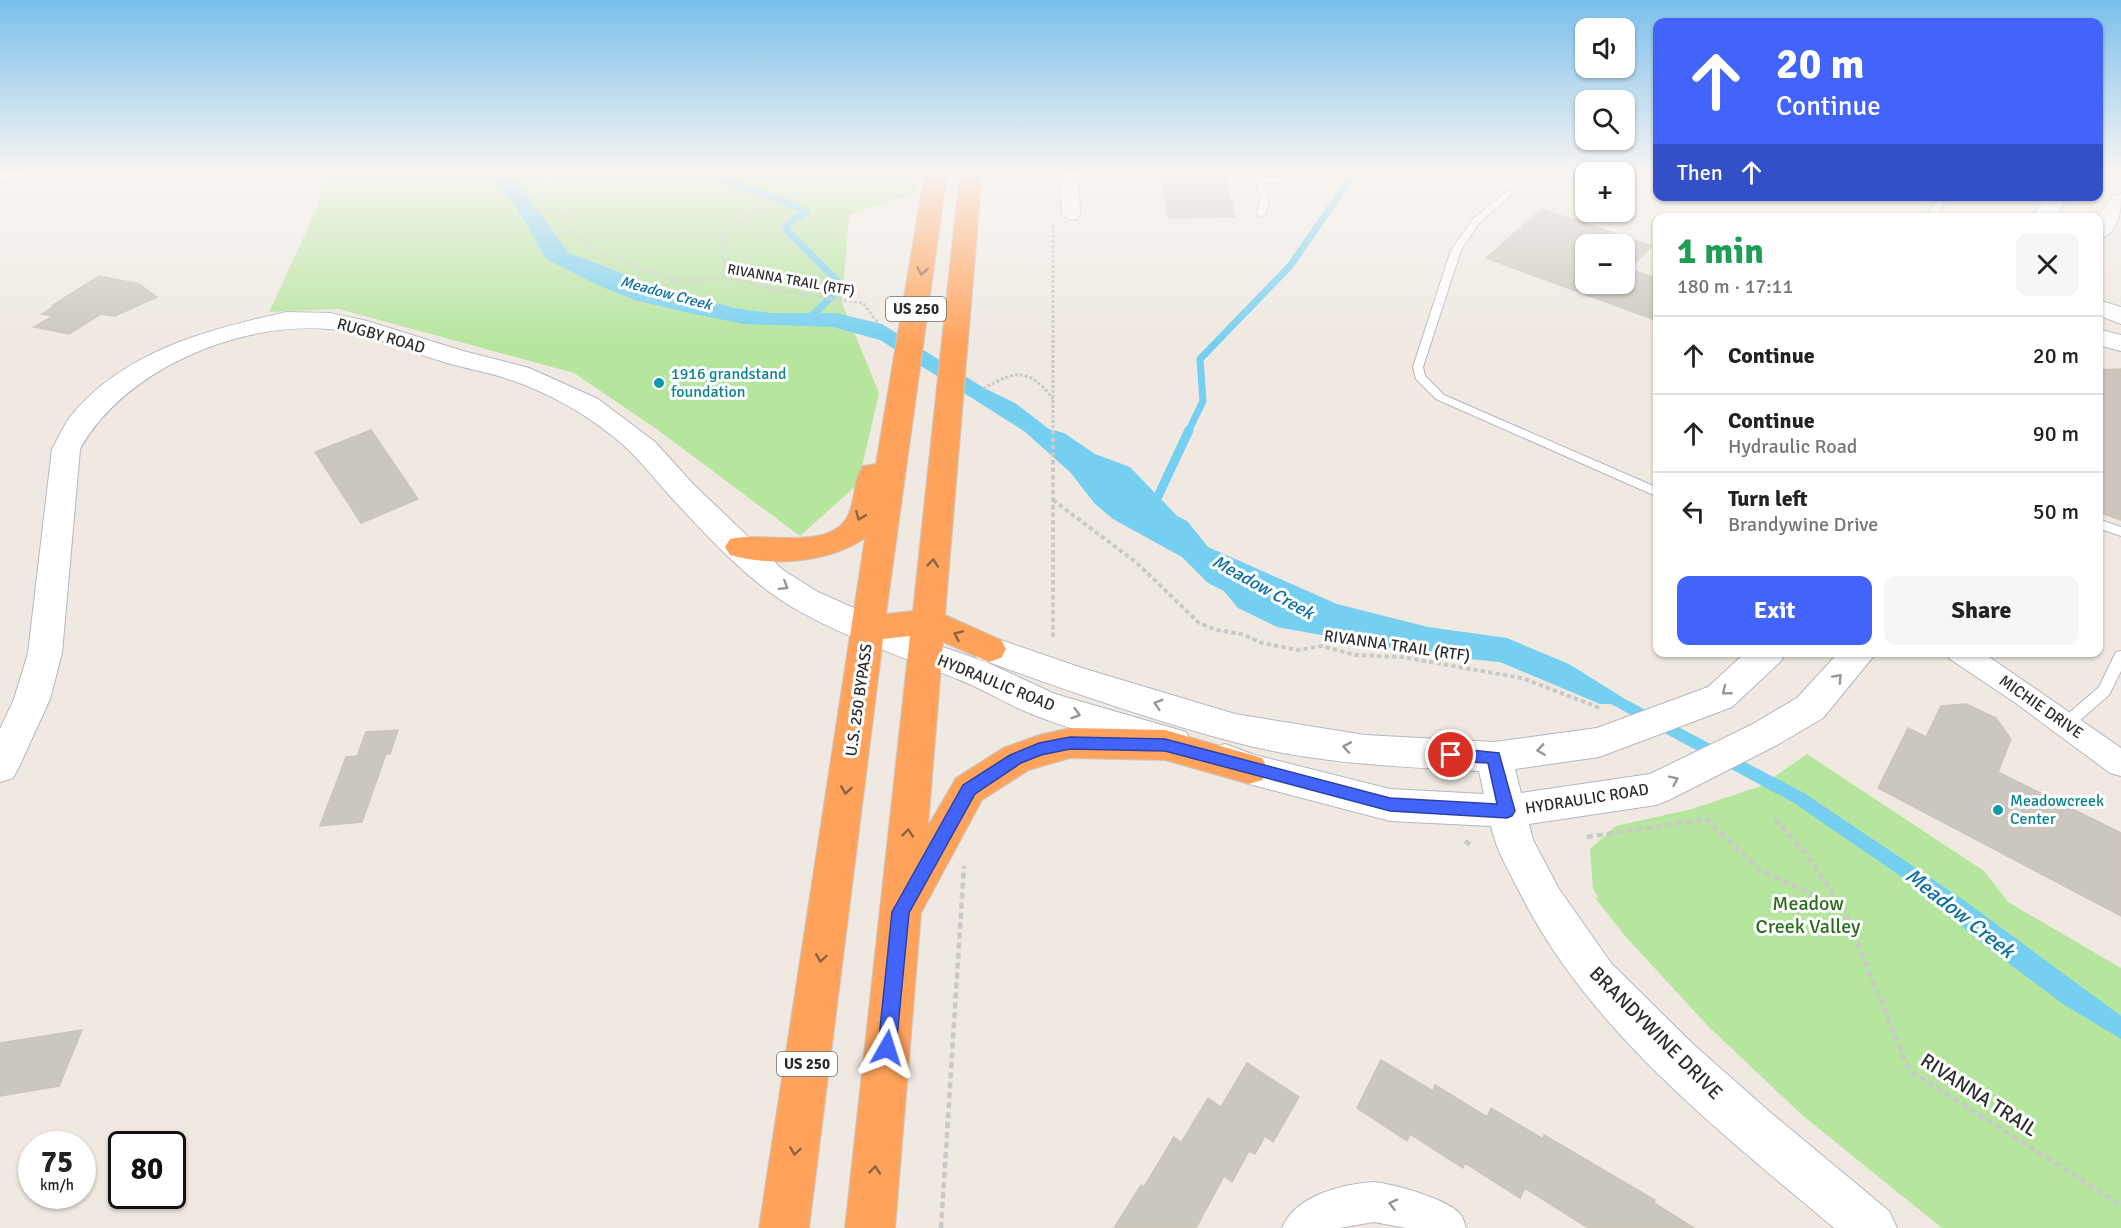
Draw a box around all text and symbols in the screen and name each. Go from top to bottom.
map controls [1575,18,1635,294]
button: sound [1575,18,1635,78]
text: 20 m [1776,39,1865,90]
icon: ahead [1677,42,1755,120]
button: search [1575,90,1635,150]
text: Continue [1776,90,1881,123]
icon: ahead [1735,156,1768,189]
text: Then [1677,159,1723,186]
button: + [1575,162,1635,222]
text: 1 min [1677,229,1764,274]
button: close [2016,233,2079,296]
button: − [1575,234,1635,294]
street label: RIVANNA TRAIL (RTF) [726,260,856,300]
one-way arrow [916,267,928,276]
water label: Meadow Creek [618,272,715,314]
text: 180 m · 17:11 [1677,274,1793,299]
road number: US 250 [886,297,946,321]
street label: RUGBY ROAD [335,314,427,358]
icon: ahead [1677,339,1710,372]
text: Continue [1728,342,1815,369]
text: 20 m [2033,342,2079,369]
place label: 1916 grandstand foundation [671,364,787,402]
marker: 1916 grandstand foundation [652,376,666,390]
text: Continue [1728,407,1815,434]
icon: ahead [1677,417,1710,450]
text: 90 m [2033,420,2079,447]
text: Hydraulic Road [1728,434,1857,459]
text: Turn left [1728,485,1808,512]
icon: left [1677,495,1710,528]
text: 50 m [2033,498,2079,525]
one-way arrow [855,509,867,520]
text: Brandywine Drive [1728,512,1878,537]
water label: Meadow Creek [1208,550,1319,625]
one-way arrow [926,559,939,568]
button: Exit [1677,576,1872,645]
button: Share [1884,576,2079,645]
one-way arrow [777,579,788,590]
street label: RIVANNA TRAIL (RTF) [1323,626,1471,666]
one-way arrow [954,631,965,643]
street label: U.S. 250 BYPASS [841,642,877,758]
street label: HYDRAULIC ROAD [934,650,1058,716]
street label: MICHIE DRIVE [1995,671,2087,743]
one-way arrow [1831,674,1842,685]
one-way arrow [1722,684,1733,695]
one-way arrow [1153,699,1163,711]
one-way arrow [1070,707,1081,719]
pin [1425,729,1476,780]
icon: arrive [1434,738,1467,771]
one-way arrow [1343,741,1353,754]
one-way arrow [1537,743,1547,756]
one-way arrow [1668,775,1679,787]
street label: HYDRAULIC ROAD [1524,779,1650,819]
one-way arrow [840,786,853,795]
place label: Meadowcreek Center [2010,791,2104,829]
marker: Meadowcreek Center [1991,803,2005,817]
one-way arrow [901,829,914,838]
water label: Meadow Creek [1900,862,2022,965]
park label: Meadow Creek Valley [1756,891,1861,939]
one-way arrow [816,953,828,962]
street label: BRANDYWINE DRIVE [1584,961,1728,1105]
position arrow [855,1016,919,1080]
street label: RIVANNA TRAIL [1916,1048,2042,1142]
road number: US 250 [777,1052,837,1076]
speed limit sign: 80 [108,1131,186,1209]
text: 75 [41,1144,73,1181]
one-way arrow [789,1146,801,1156]
one-way arrow [868,1165,881,1174]
text: km/h [40,1176,74,1194]
one-way arrow [1388,1199,1398,1212]

